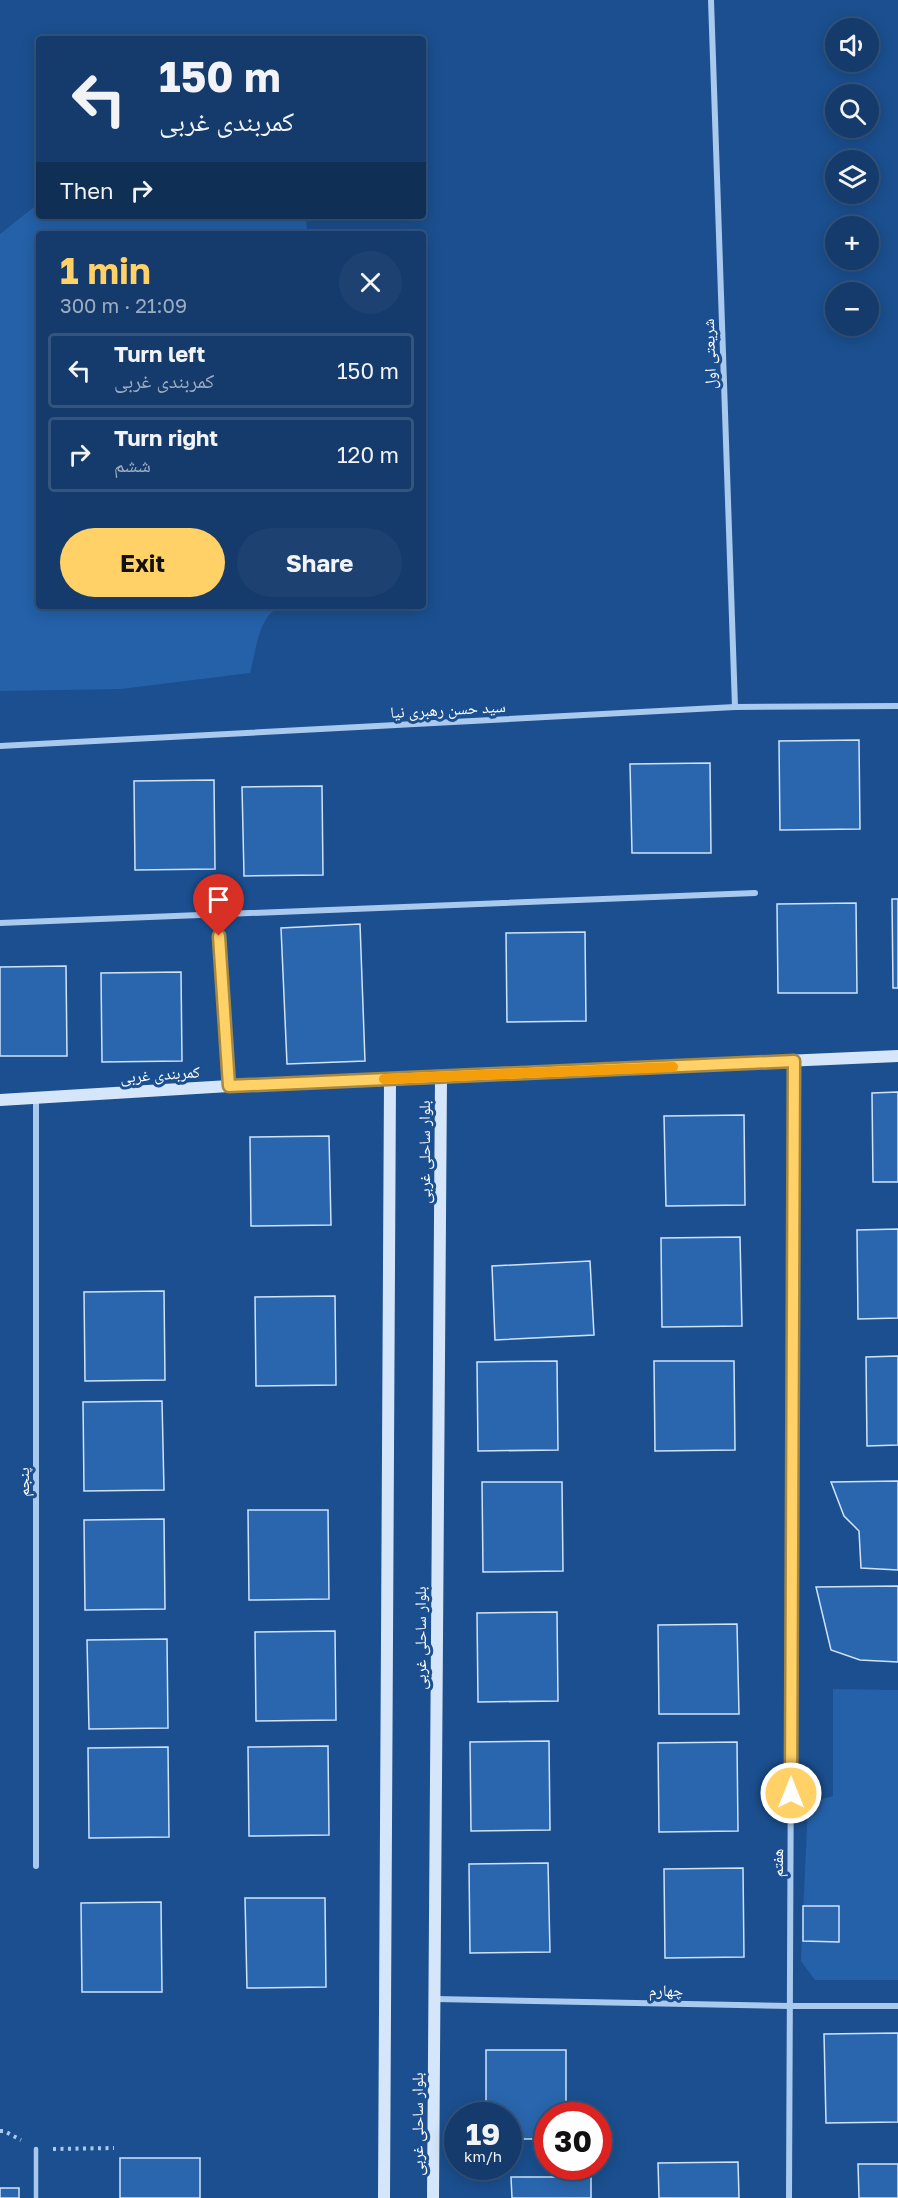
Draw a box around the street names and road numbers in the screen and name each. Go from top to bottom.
street label: شریعتی اول [698,318,721,390]
street label: سید حسن رهبری نیا [390,696,506,723]
street label: کمربندی غربی [119,1061,201,1088]
street label: بلوار ساحلی غربی [414,1100,435,1204]
street label: پنجم [13,1467,34,1497]
street label: بلوار ساحلی غربی [410,1586,431,1690]
street label: هفتم [767,1849,788,1877]
street label: چهارم [649,1980,683,2001]
street label: بلوار ساحلی غربی [407,2072,428,2176]

